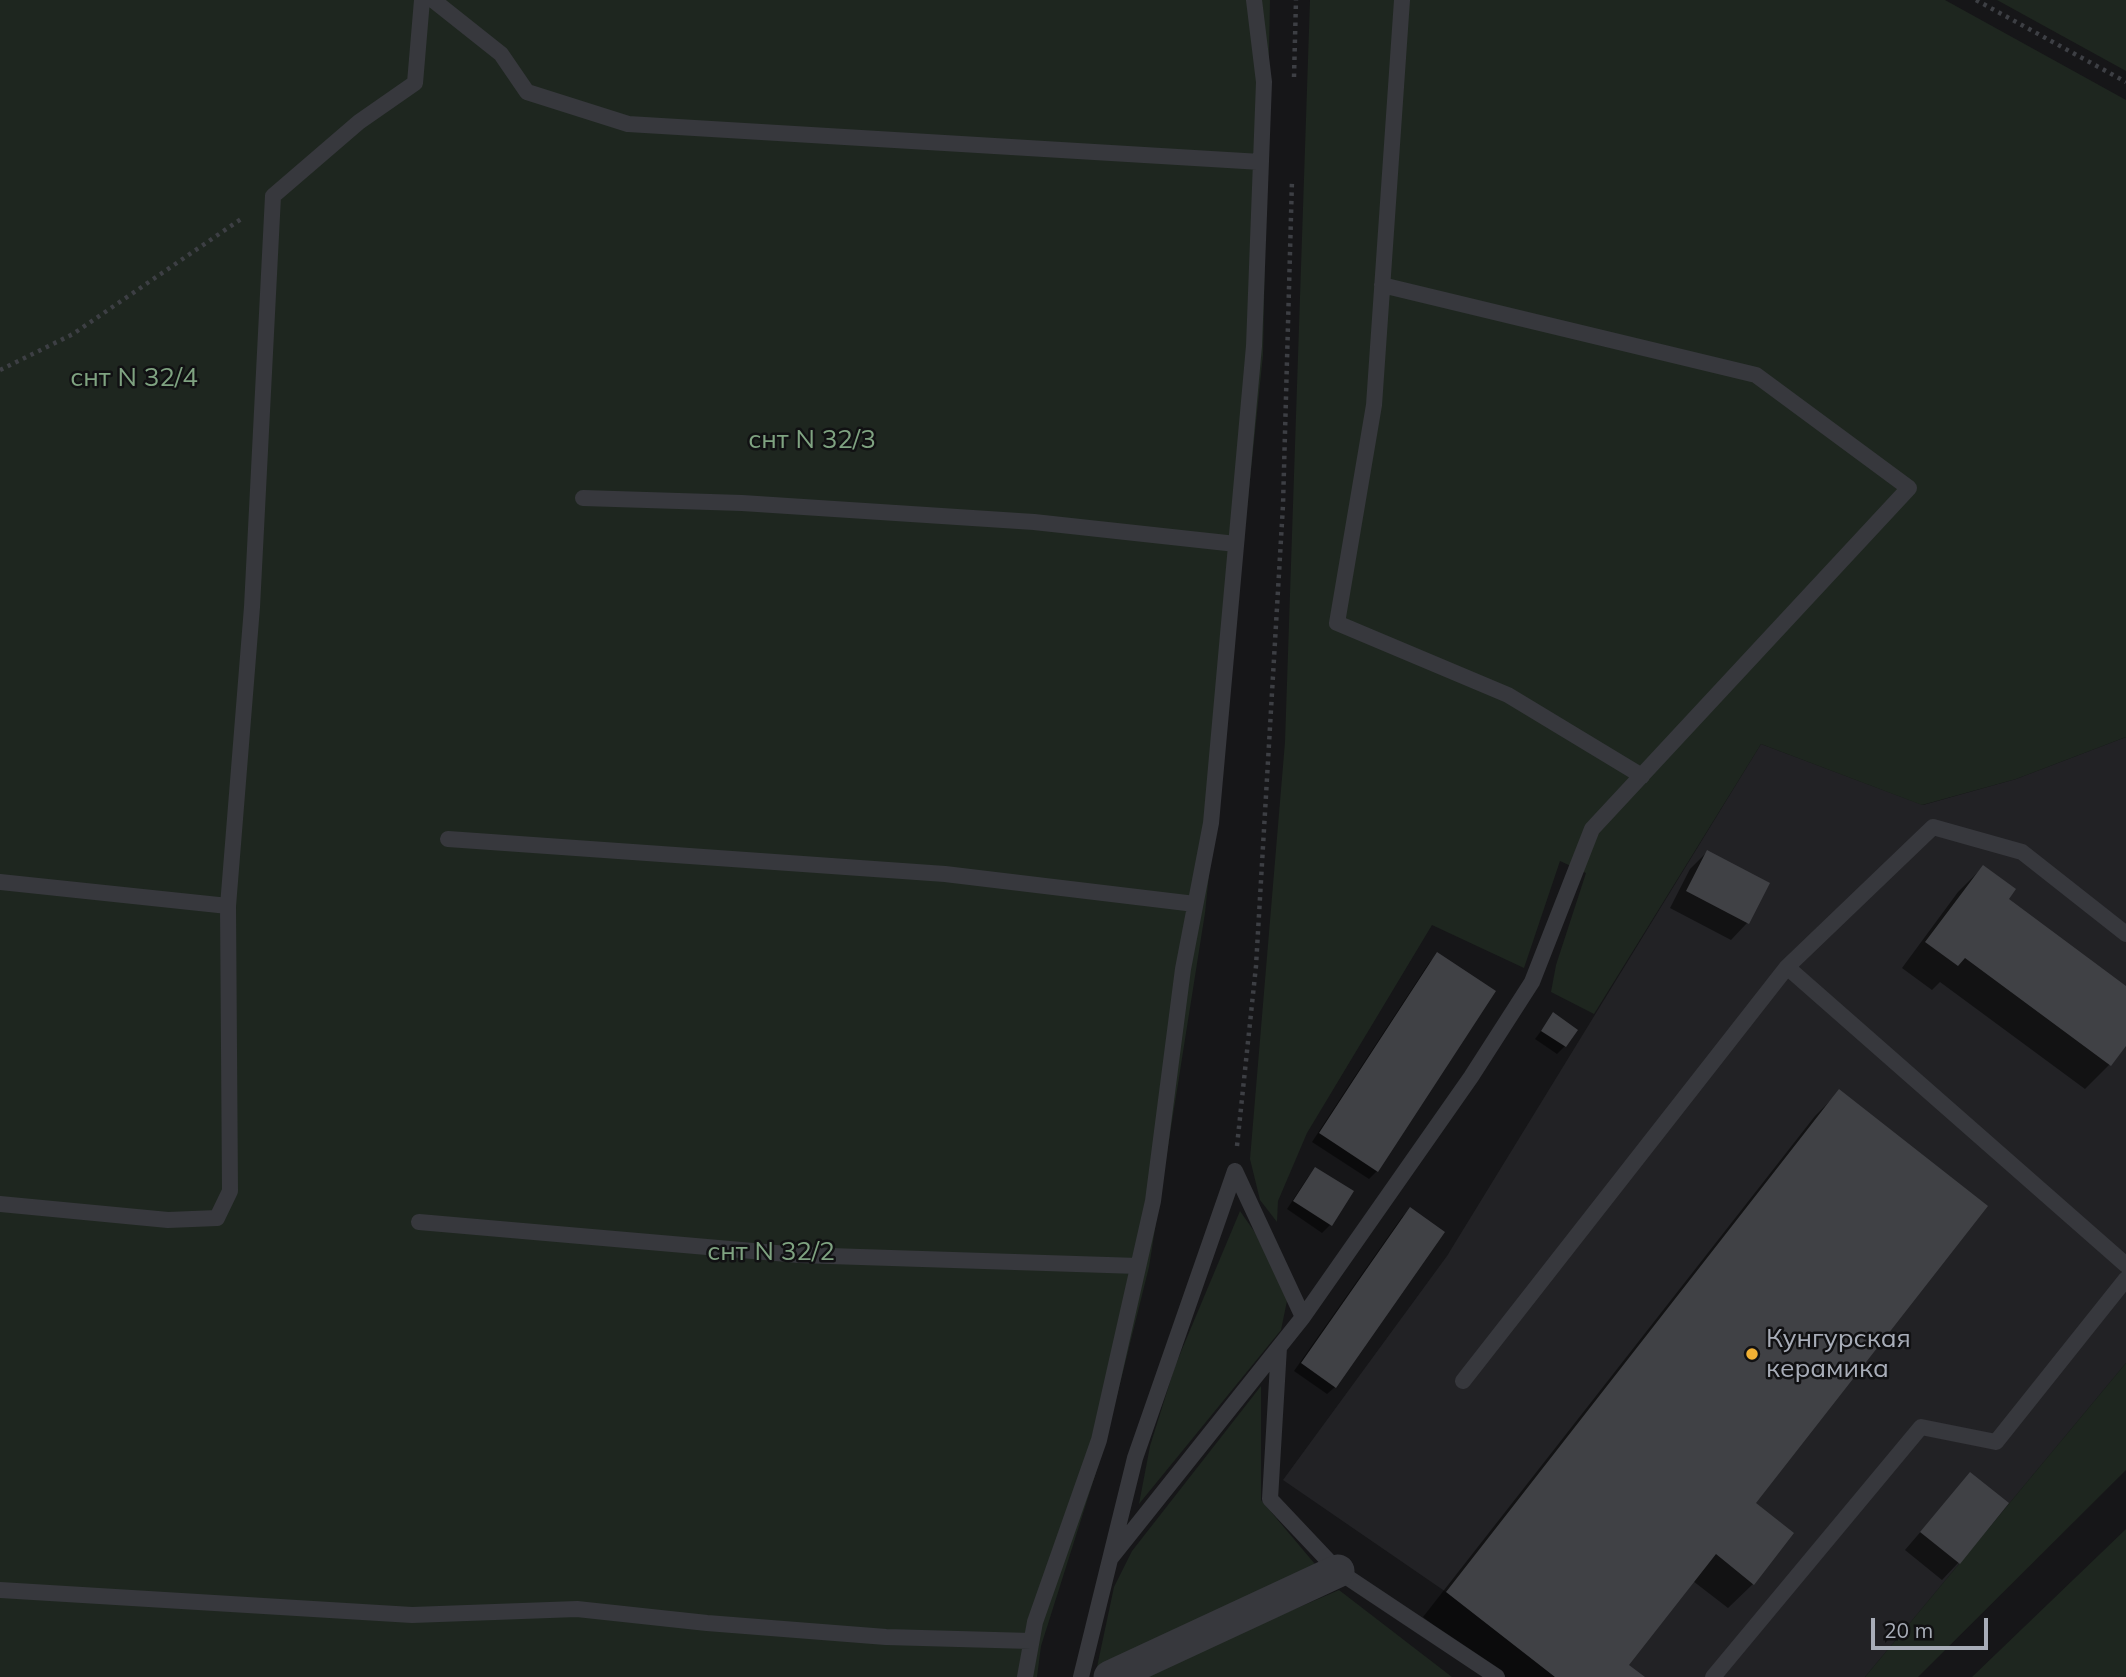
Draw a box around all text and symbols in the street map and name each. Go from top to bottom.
park label: снт N 32/4 [70,362,198,394]
park label: снт N 32/3 [748,424,876,456]
park label: снт N 32/2 [707,1236,835,1268]
place label: Кунгурская керамика [1766,1323,1911,1384]
marker: Кунгурская керамика [1744,1346,1760,1362]
scale bar [1874,1604,1991,1648]
text: 20 m [1884,1617,1933,1643]

